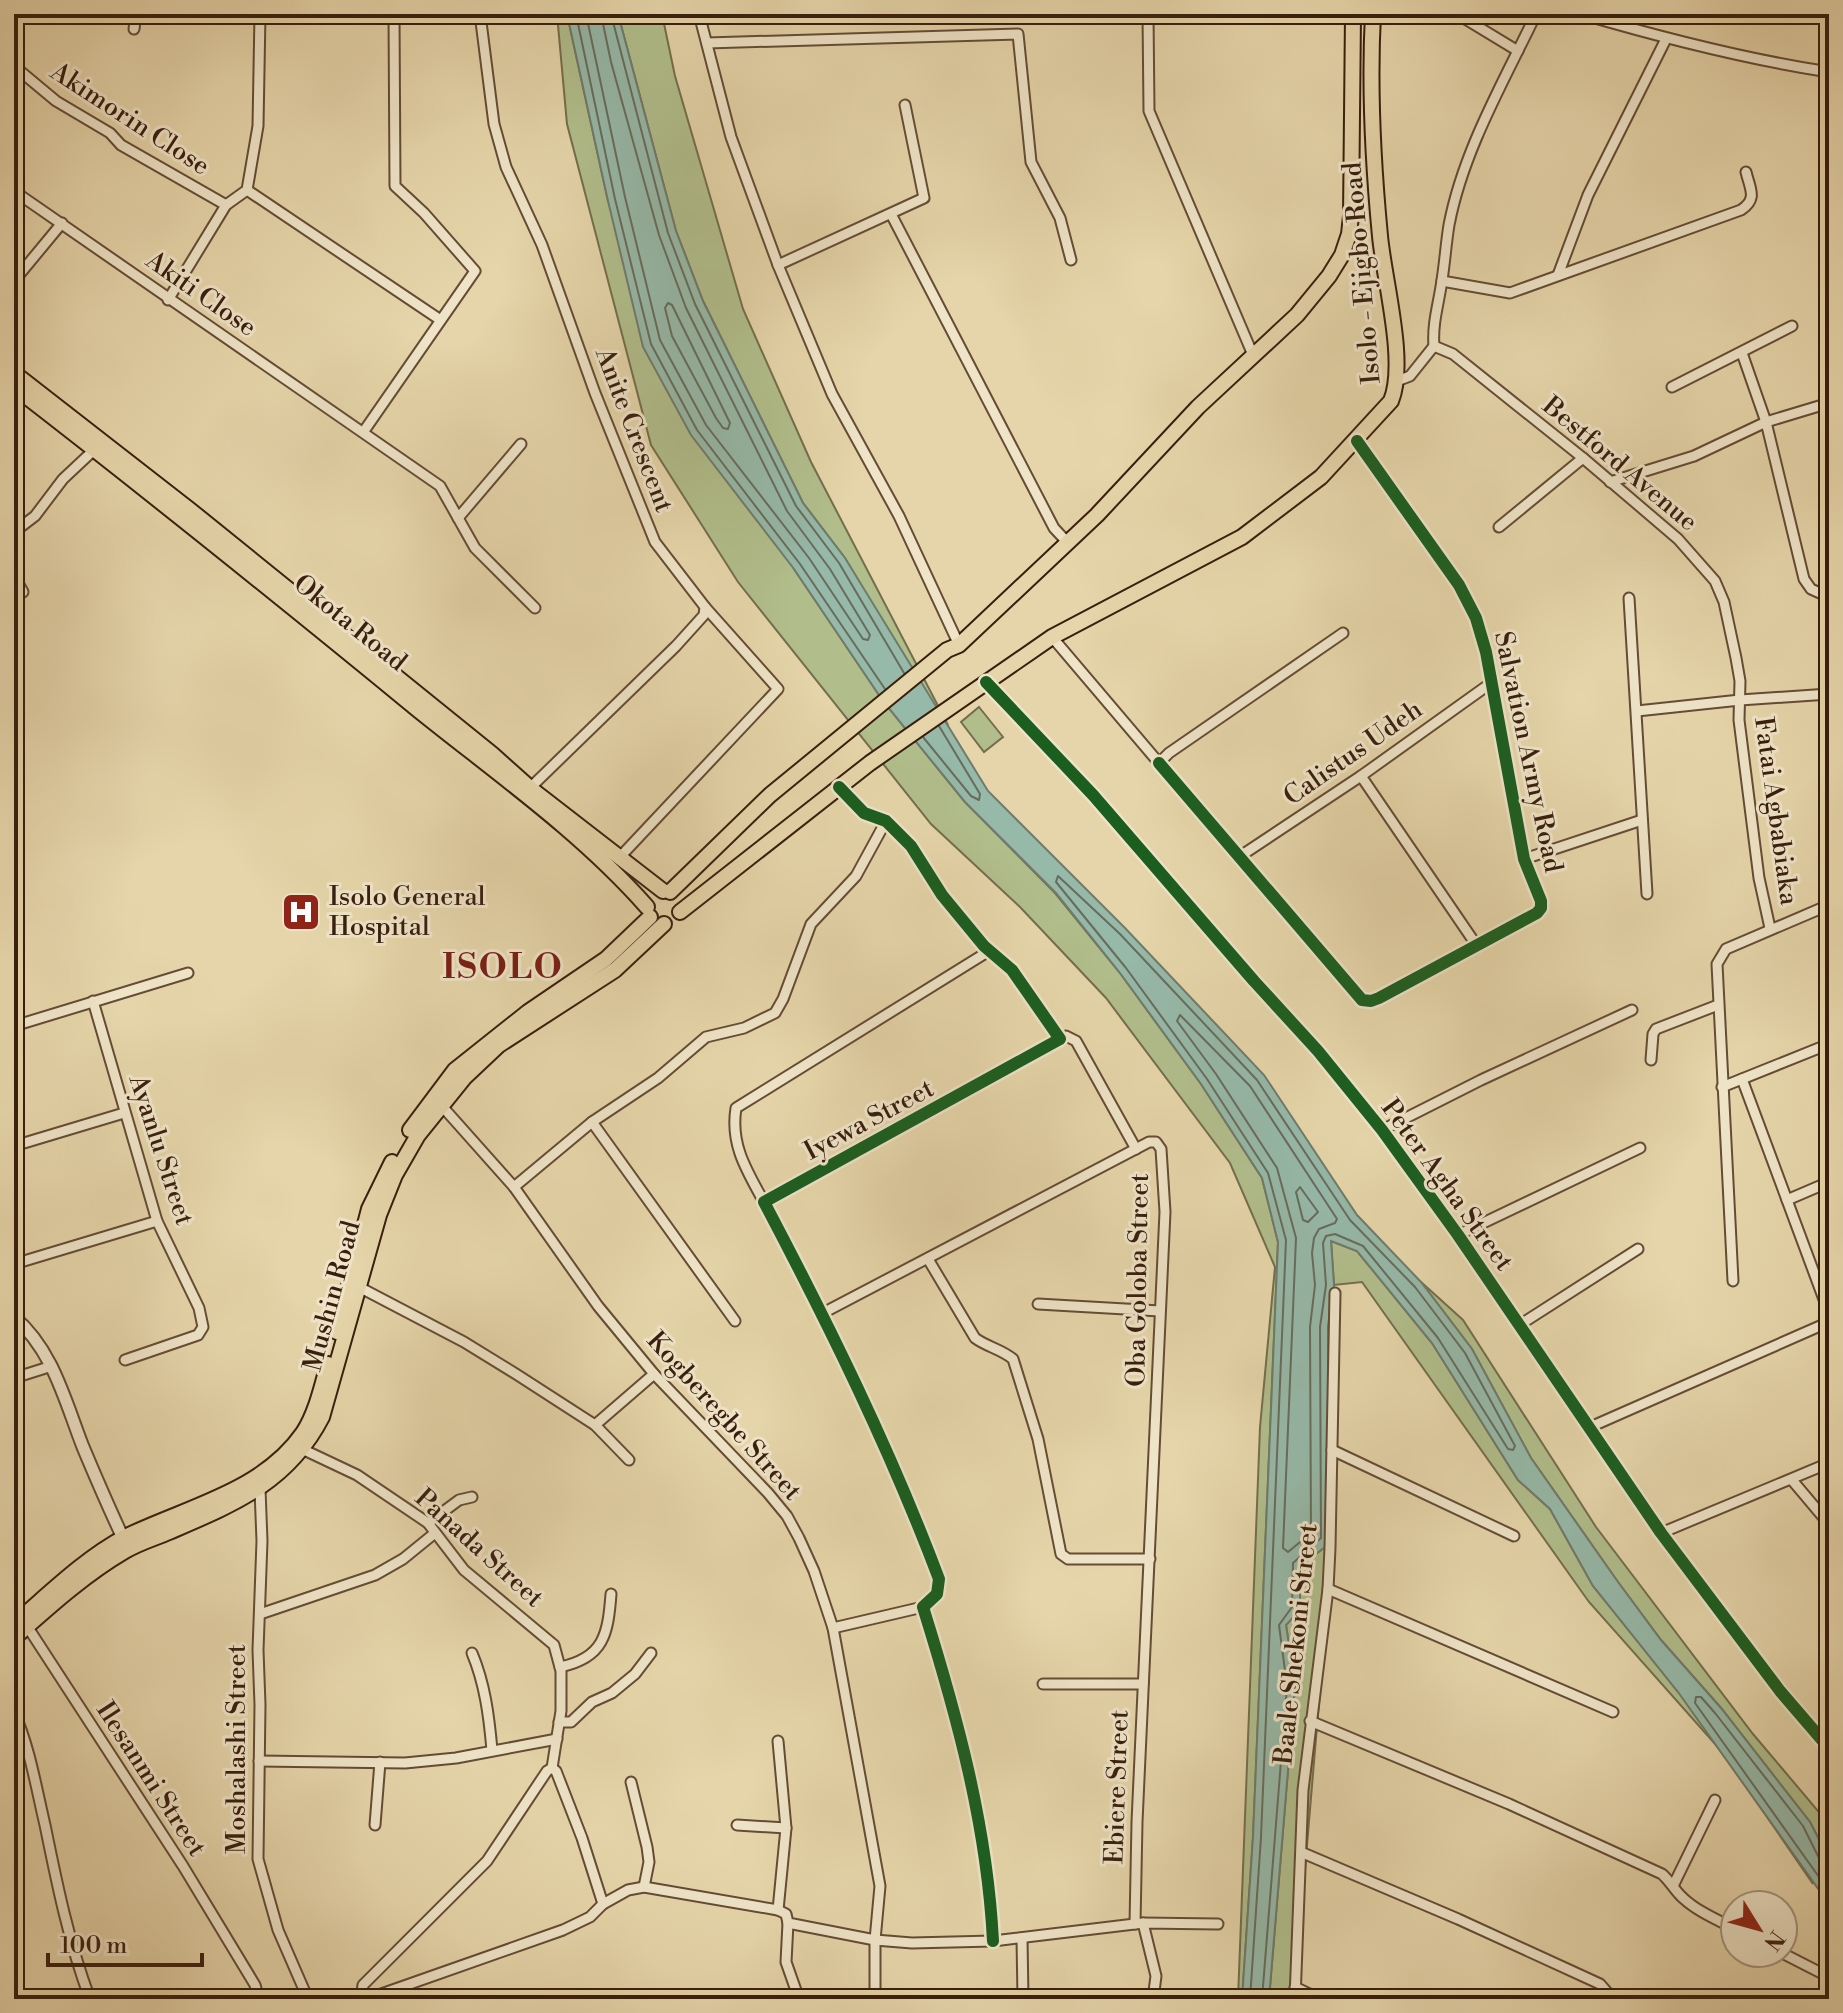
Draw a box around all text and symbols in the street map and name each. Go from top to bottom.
street label: Akimorin Close [44,55,216,182]
street label: Isolo - Ejigbo Road [1336,160,1388,385]
street label: Akiti Close [139,244,262,344]
street label: Anite Crescent [588,342,680,517]
street label: Bestford Avenue [1535,389,1704,538]
street label: Okota Road [287,568,413,679]
street label: Salvation Army Road [1487,629,1569,876]
street label: Calistus Udeh [1278,693,1428,813]
street label: Fatai Agbabiaka [1747,715,1805,908]
place label: Isolo General Hospital [329,881,486,943]
hospital icon: Isolo General Hospital [280,891,322,933]
district label: ISOLO [442,947,564,989]
street label: Ayanlu Street [121,1070,200,1229]
street label: Iyewa Street [799,1072,939,1168]
street label: Peter Agha Street [1374,1093,1520,1277]
street label: Oba Goloba Street [1120,1173,1156,1387]
street label: Mushin Road [297,1217,367,1375]
street label: Kogberegbe Street [640,1325,808,1507]
street label: Panada Street [408,1482,550,1614]
street label: Baale Shekoni Street [1267,1522,1325,1767]
street label: Moshalashi Street [221,1644,253,1854]
street label: Ilesanmi Street [89,1696,213,1862]
street label: Ebiere Street [1098,1709,1136,1865]
north arrow [1719,1889,1799,1969]
scale bar [48,1917,202,1967]
text: N [1757,1925,1790,1956]
text: 100 m [60,1931,127,1961]

